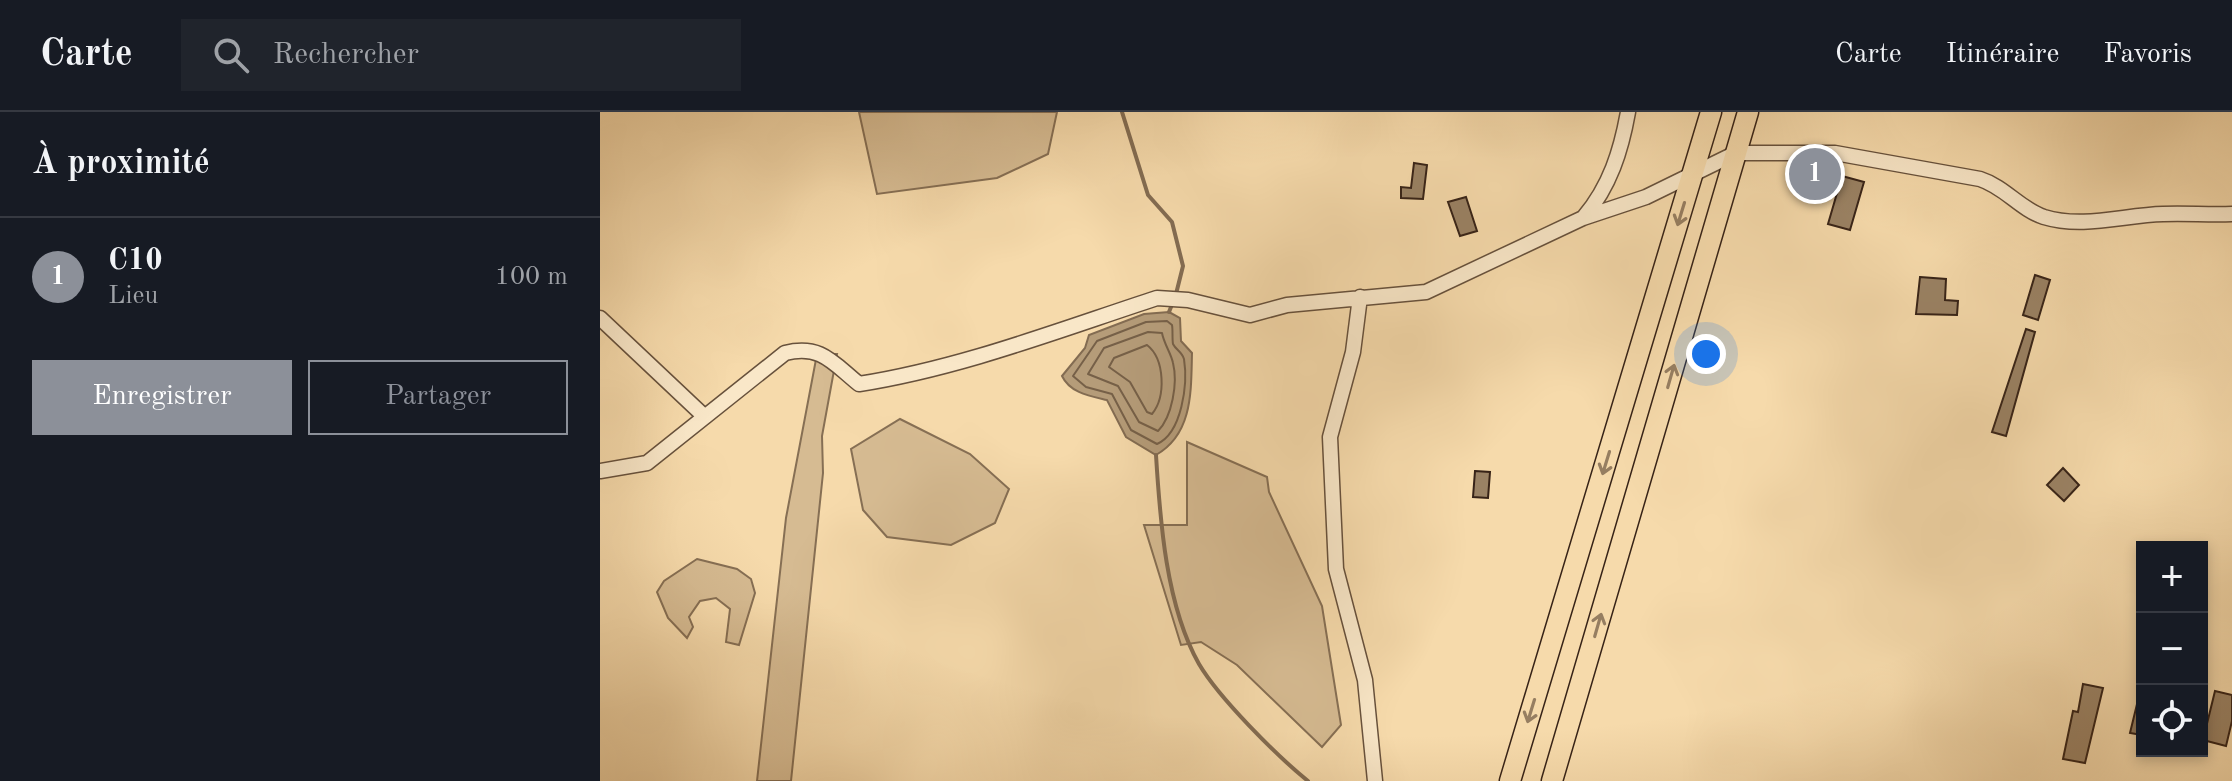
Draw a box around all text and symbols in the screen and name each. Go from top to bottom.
search box [181,19,741,91]
icon: search [209,33,253,77]
text: Carte [40,36,133,74]
text: Rechercher [273,40,419,70]
text: Carte [1835,41,1902,69]
text: Itinéraire [1946,41,2059,69]
text: Favoris [2103,41,2192,69]
pin: 1 [1789,144,1841,204]
text: À proximité [32,147,210,181]
one-way arrow [1673,201,1688,226]
text: C10 [108,246,163,276]
text: 1 [50,264,66,290]
text: 100 m [495,264,568,290]
text: Lieu [108,283,158,309]
your location [1686,334,1726,374]
button: Enregistrer [32,360,292,435]
button: Partager [308,360,568,435]
one-way arrow [1664,363,1679,389]
one-way arrow [1598,449,1613,475]
map controls [2136,541,2208,757]
button: + [2136,541,2208,613]
one-way arrow [1591,613,1606,639]
button: − [2136,613,2208,685]
button: locate [2136,685,2208,757]
one-way arrow [1523,698,1538,724]

